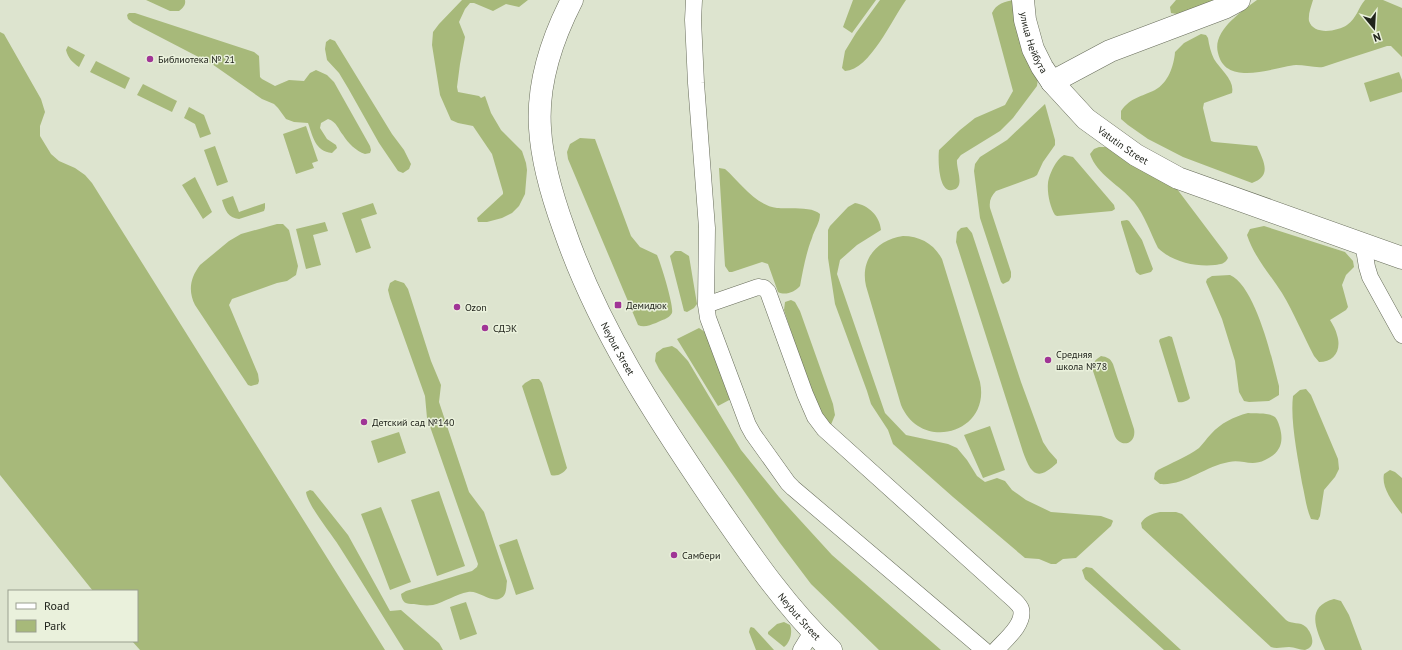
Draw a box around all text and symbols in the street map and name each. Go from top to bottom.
north arrow [1354,8,1394,48]
street label: улица Нейбута [1017,11,1050,76]
text: N [1371,30,1383,45]
place label: Библиотека № 21 [158,53,235,66]
marker: Библиотека № 21 [145,54,155,64]
street label: Vatutin Street [1094,123,1151,168]
place label: Демидюк [626,299,667,312]
marker: Демидюк [613,300,623,310]
place label: Ozon [465,301,487,314]
marker: Ozon [452,302,462,312]
street label: Neybut Street [598,320,638,378]
place label: СДЭК [493,322,517,335]
marker: СДЭК [480,323,490,333]
place label: Средняя школа №78 [1056,348,1107,373]
marker: Средняя школа №78 [1043,355,1053,365]
place label: Детский сад №140 [372,416,455,429]
marker: Детский сад №140 [359,417,369,427]
place label: Самбери [682,549,720,562]
marker: Самбери [669,550,679,560]
legend [8,590,138,642]
street label: Neybut Street [775,590,824,643]
text: Road [44,598,69,613]
text: Park [44,618,66,633]

